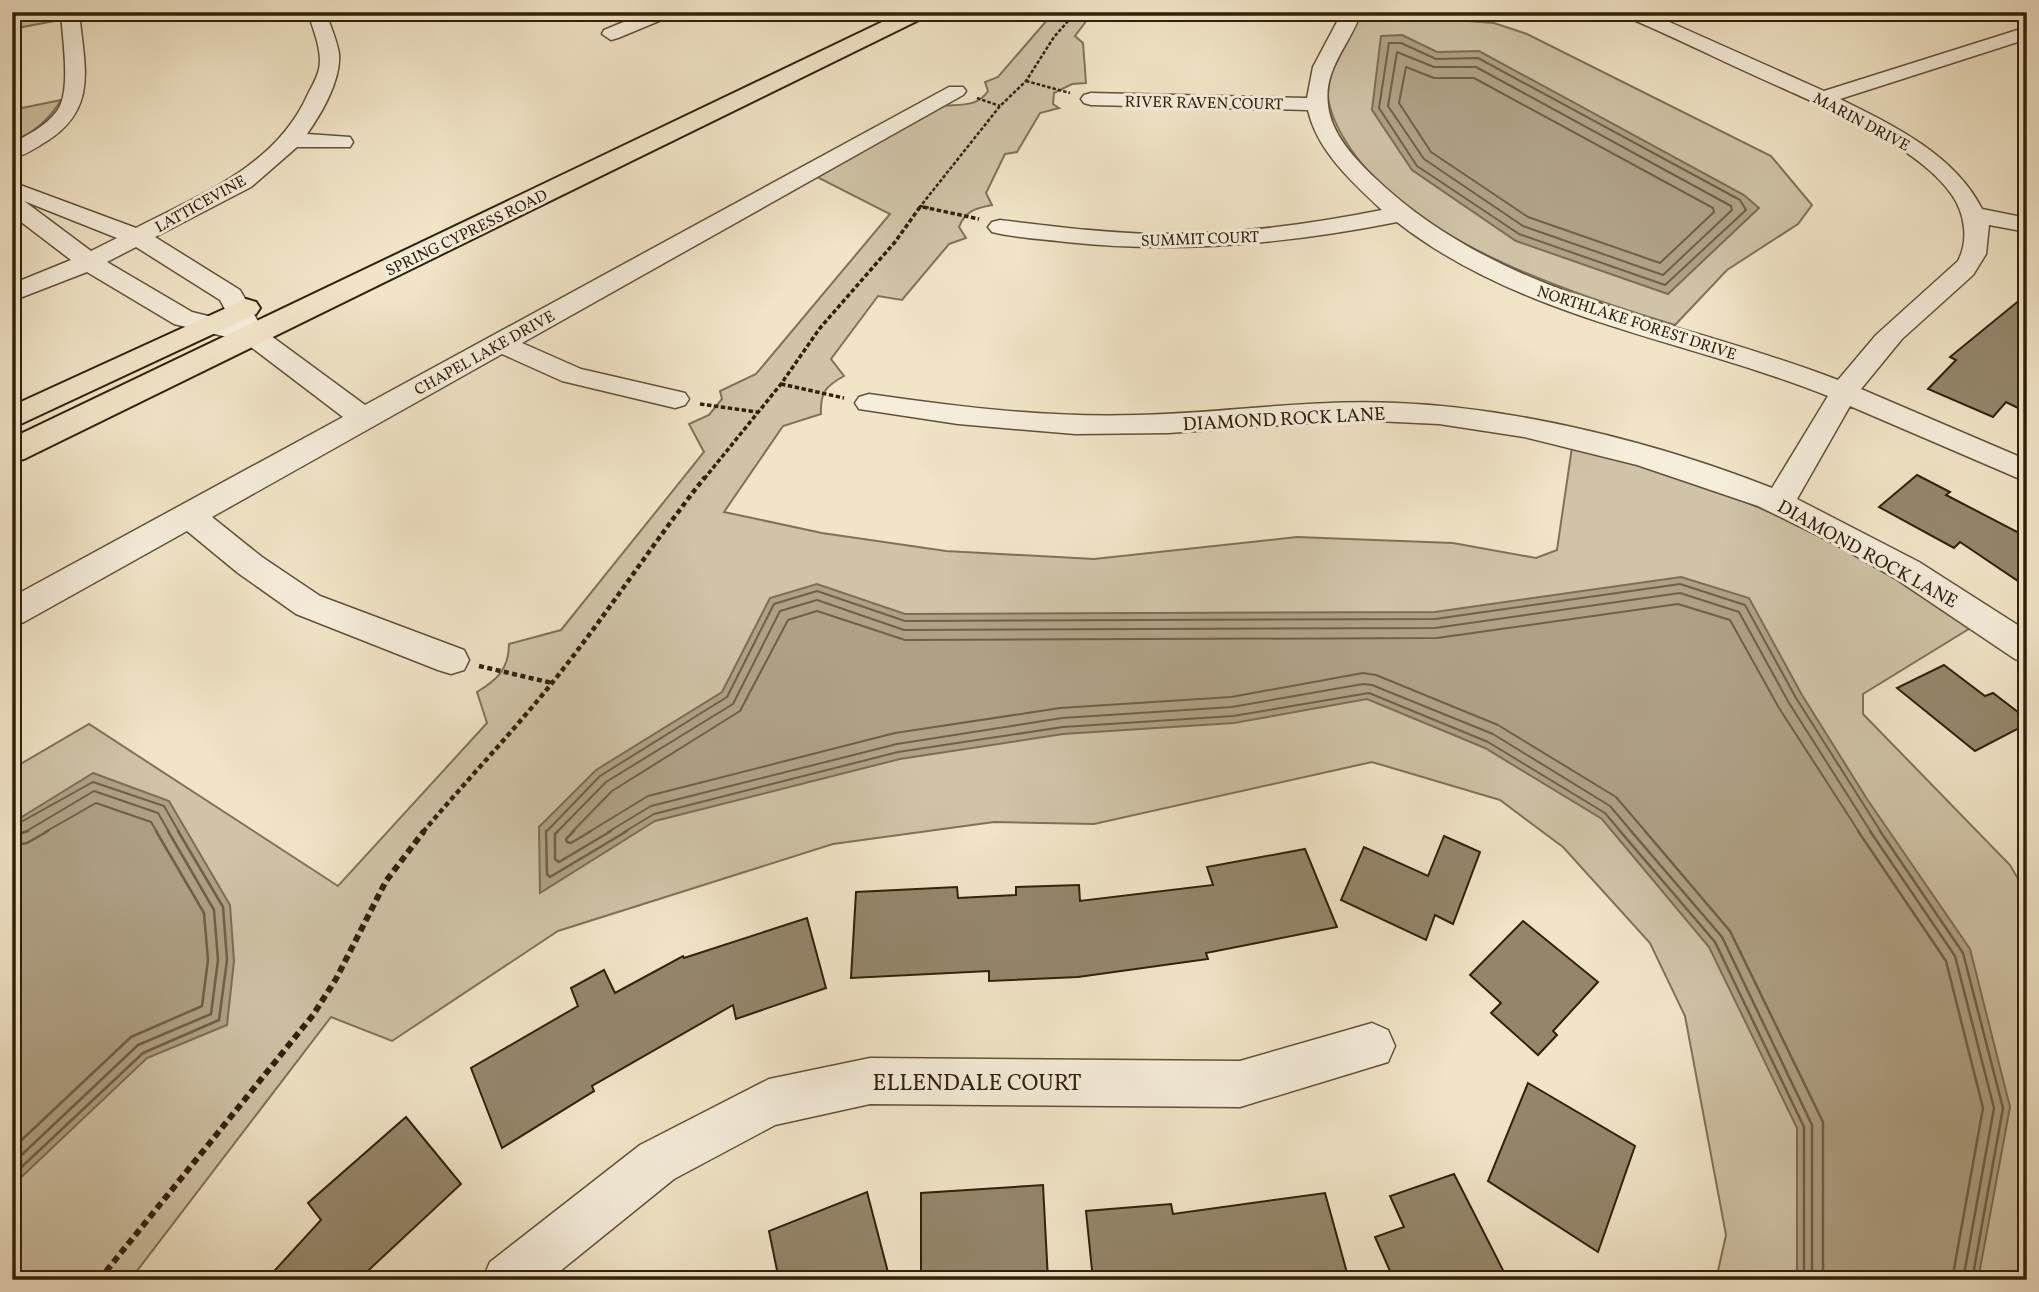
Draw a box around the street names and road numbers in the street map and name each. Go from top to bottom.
street label: MARIN DRIVE [1809,88,1913,158]
street label: RIVER RAVEN COURT [1124,92,1283,116]
street label: LATTICEVINE [151,171,250,239]
street label: SPRING CYPRESS ROAD [382,185,552,283]
street label: SUMMIT COURT [1140,227,1260,253]
street label: NORTHLAKE FOREST DRIVE [1534,281,1739,367]
street label: CHAPEL LAKE DRIVE [411,306,559,402]
street label: DIAMOND ROCK LANE [1182,402,1386,438]
street label: DIAMOND ROCK LANE [1772,494,1962,615]
street label: ELLENDALE COURT [873,1068,1081,1100]

